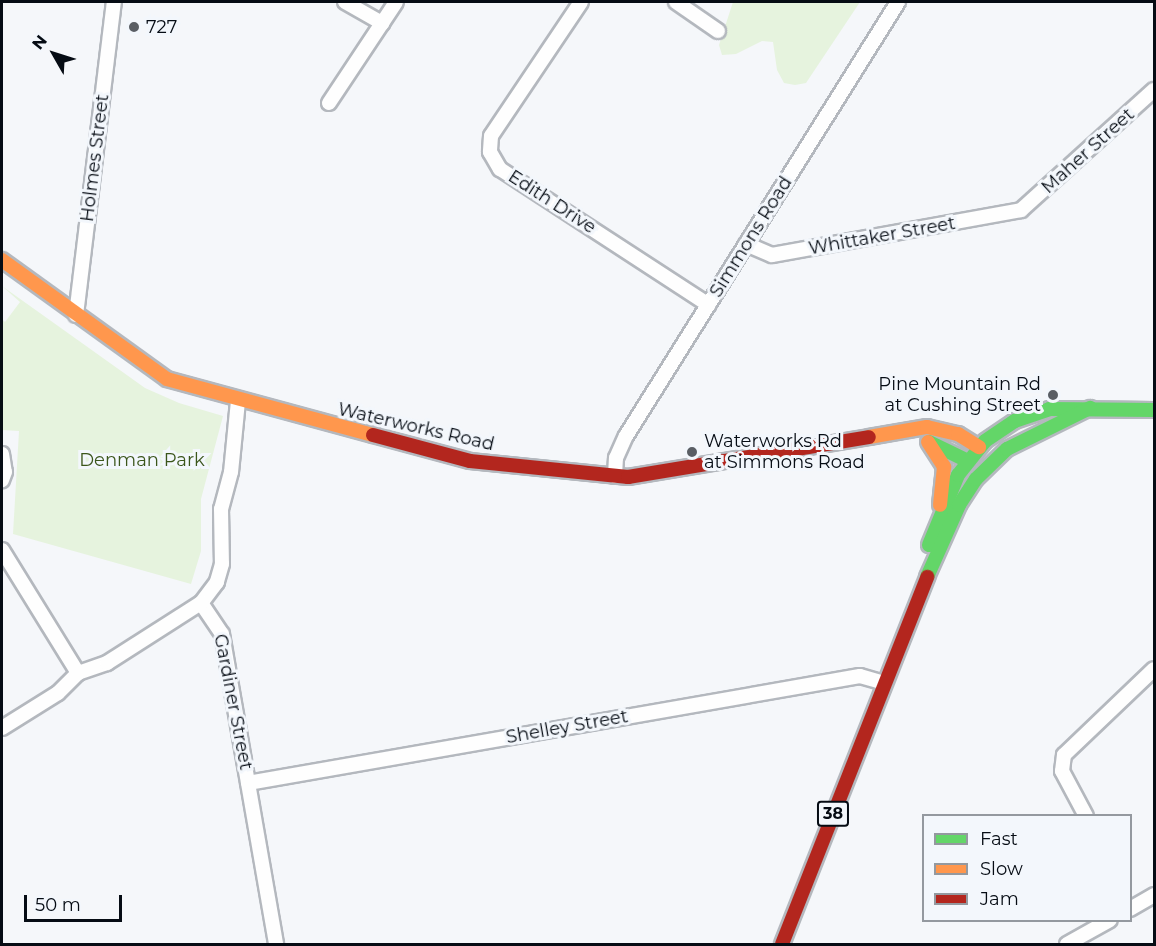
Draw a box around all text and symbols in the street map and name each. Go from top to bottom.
place label: 727 [146,16,177,38]
marker: 727 [127,20,141,34]
north arrow [24,24,84,84]
text: N [28,31,51,53]
street label: Holmes Street [76,93,114,223]
street label: Maher Street [1037,104,1139,198]
street label: Edith Drive [504,166,600,238]
street label: Simmons Road [705,173,797,301]
street label: Whittaker Street [807,212,957,260]
place label: Pine Mountain Rd at Cushing Street [878,374,1041,416]
marker: Pine Mountain Rd at Cushing Street [1046,388,1060,402]
street label: Waterworks Road [336,398,496,456]
place label: Waterworks Rd at Simmons Road [704,431,865,474]
marker: Waterworks Rd at Simmons Road [685,445,699,459]
park label: Denman Park [79,449,205,471]
street label: Gardiner Street [209,632,257,772]
street label: Shelley Street [504,706,630,748]
road number: 38 [816,801,850,827]
legend [922,814,1132,922]
text: Fast [980,828,1018,850]
text: Slow [980,858,1023,880]
scale bar [27,883,124,921]
text: Jam [980,888,1019,910]
text: 50 m [35,894,81,916]

